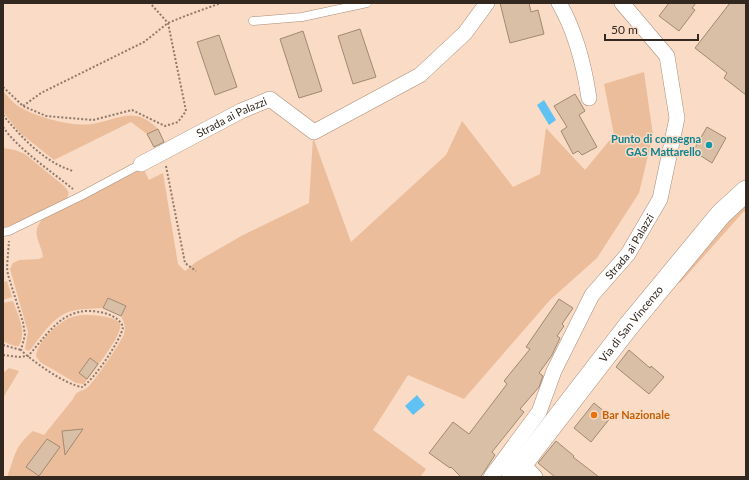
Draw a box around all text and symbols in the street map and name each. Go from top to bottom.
scale bar [605,16,698,42]
text: 50 m [611,22,638,37]
street label: Strada ai Palazzi [194,94,269,140]
place label: Punto di consegna GAS Mattarello [611,132,701,158]
marker: Punto di consegna GAS Mattarello [704,140,714,150]
street label: Strada ai Palazzi [602,211,656,282]
street label: Via di San Vincenzo [596,283,665,364]
place label: Bar Nazionale [602,408,670,421]
marker: Bar Nazionale [589,410,599,420]

